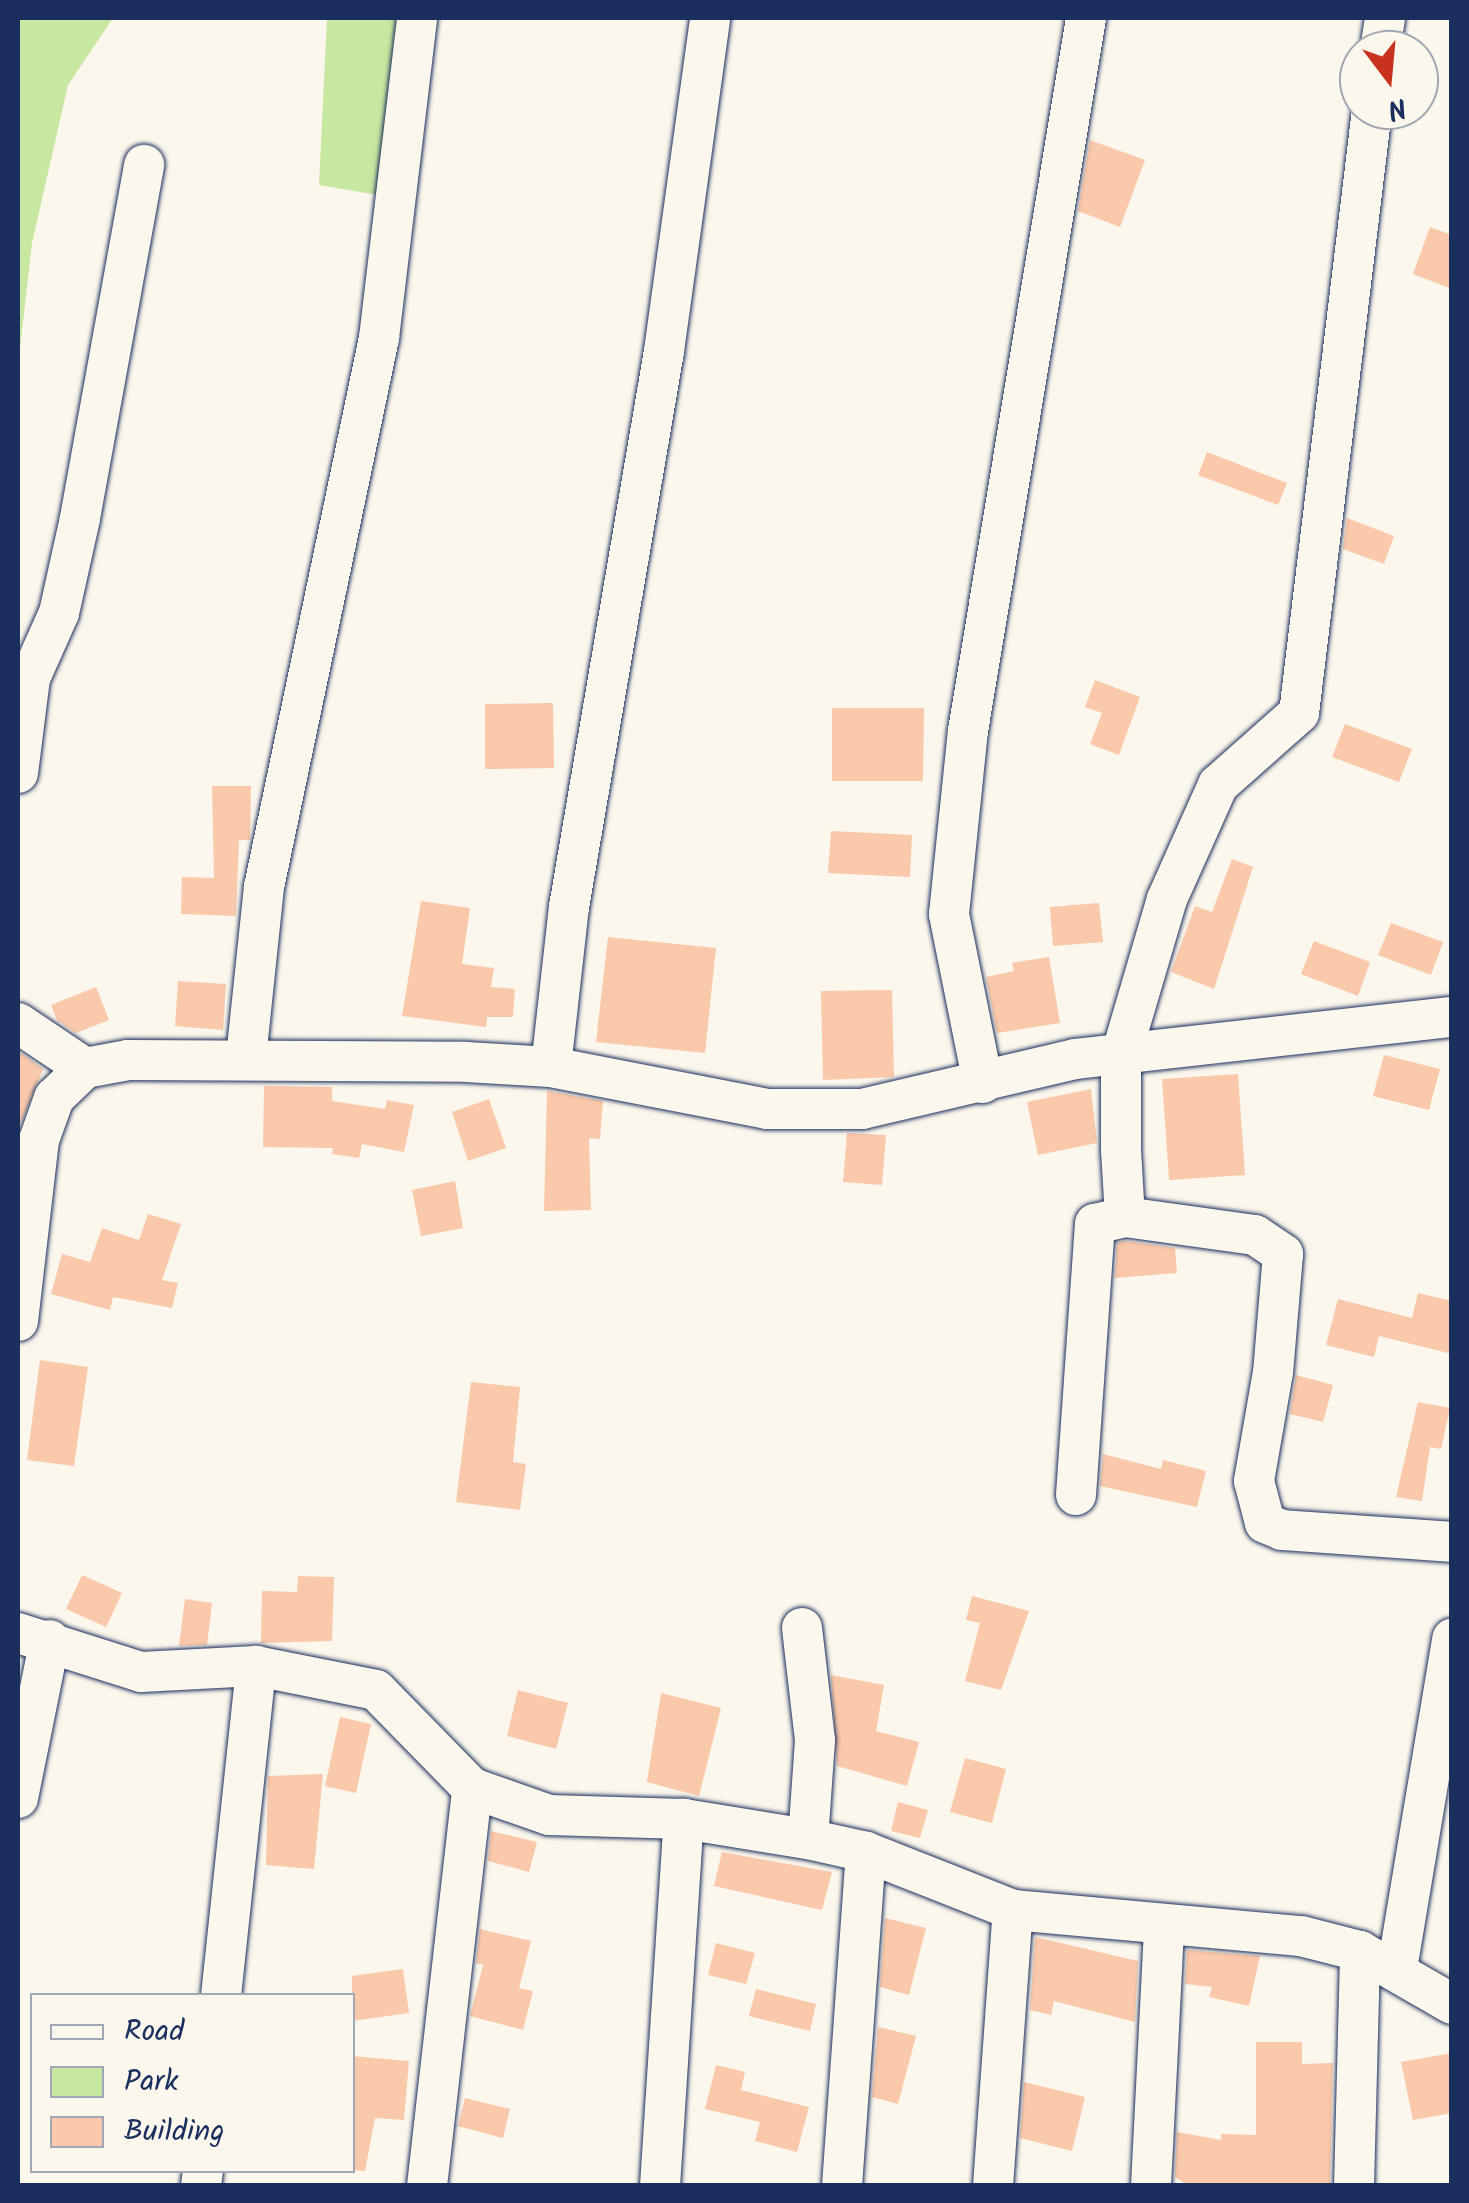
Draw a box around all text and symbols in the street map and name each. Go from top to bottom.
north arrow [1339,30,1439,130]
text: N [1382,83,1412,131]
legend [30,1993,355,2173]
text: Road [124,2008,184,2056]
text: Park [124,2058,178,2106]
text: Building [124,2108,224,2156]

